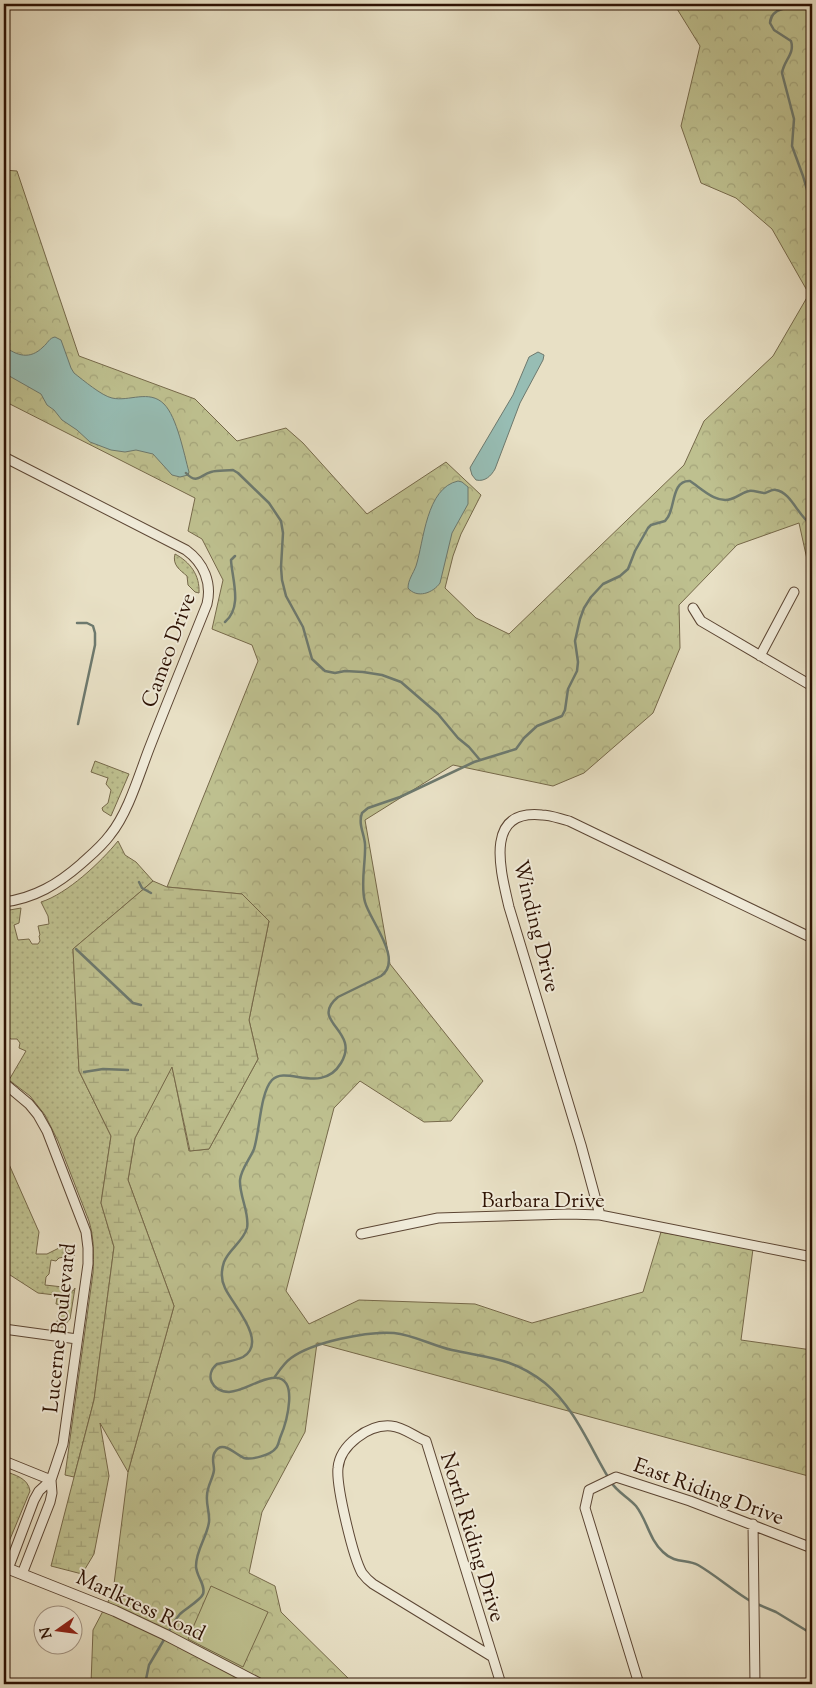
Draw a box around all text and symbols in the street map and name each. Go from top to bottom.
street label: Cameo Drive [135,589,204,712]
street label: Winding Drive [504,857,566,996]
street label: Barbara Drive [481,1187,605,1217]
street label: Lucerne Boulevard [37,1242,85,1415]
street label: North Riding Drive [431,1449,511,1626]
street label: East Riding Drive [629,1452,788,1534]
street label: Marlkress Road [71,1564,210,1650]
north arrow [32,1606,82,1656]
text: N [36,1625,58,1641]

